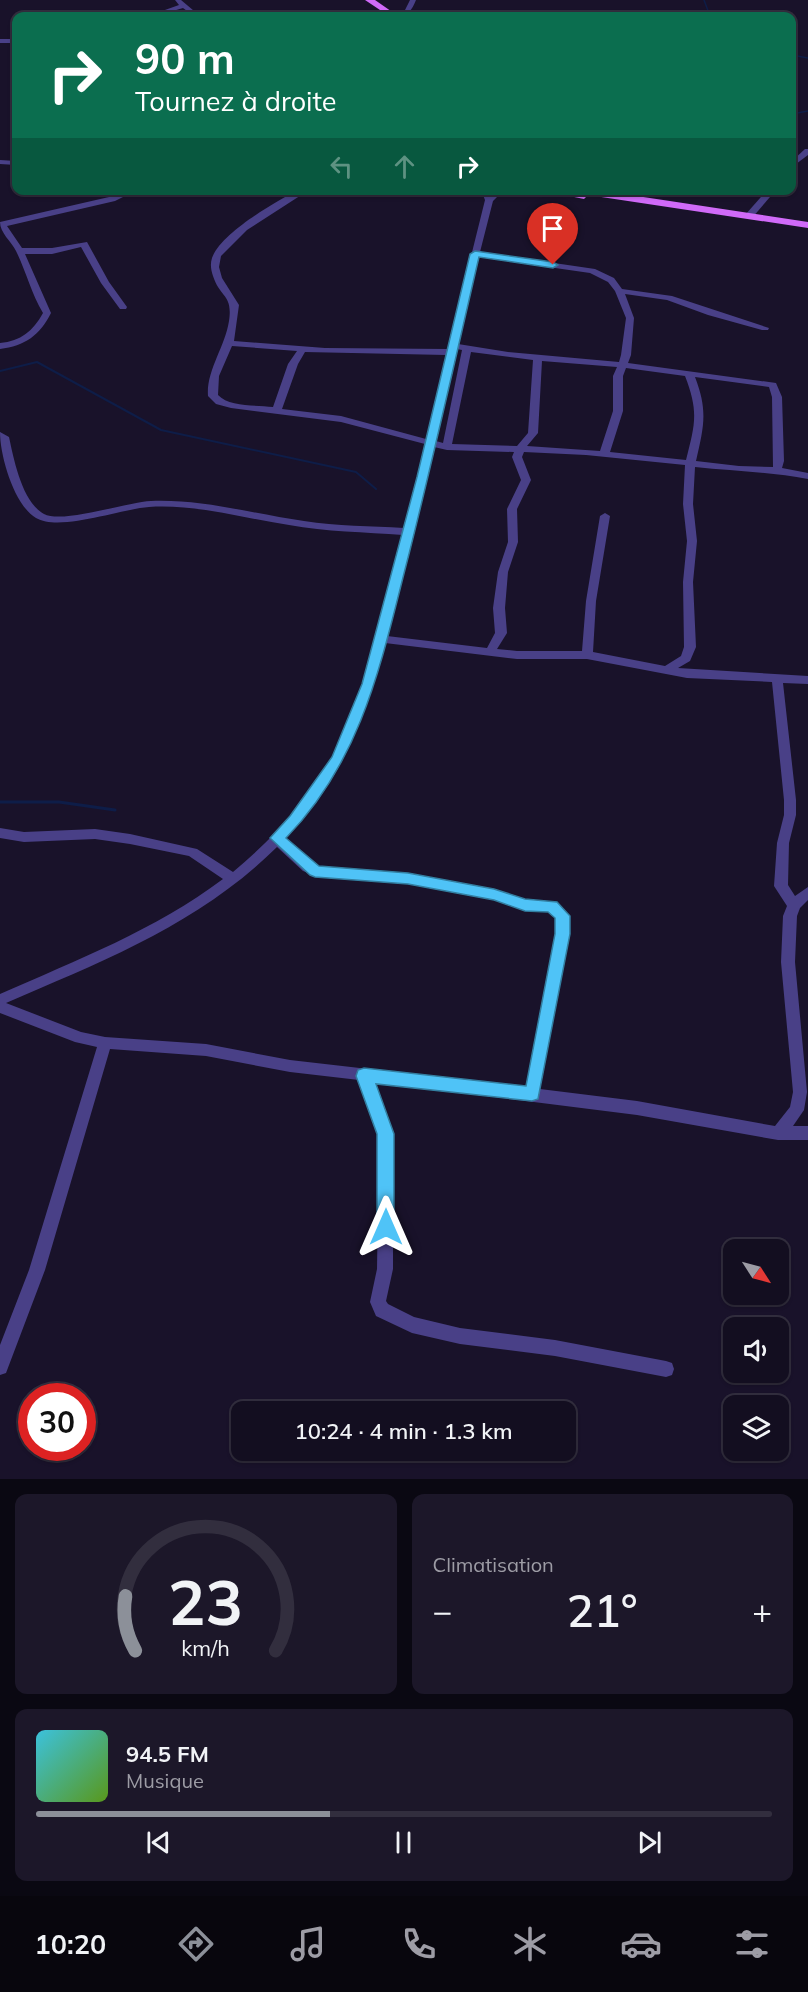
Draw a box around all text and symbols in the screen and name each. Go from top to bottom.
text: 90 m [135,32,235,85]
icon: right [36,36,114,114]
text: Tournez à droite [135,84,336,118]
icon: left [325,150,358,183]
icon: ahead [388,150,421,183]
icon: right [451,150,484,183]
pin [527,203,578,265]
icon: arrive [536,212,569,245]
position arrow [354,1195,418,1259]
north arrow [723,1239,789,1305]
map controls [723,1239,789,1461]
button: sound [723,1317,789,1383]
speed limit sign: 30 [18,1383,96,1461]
button: layers [723,1395,789,1461]
text: 10:24 · 4 min · 1.3 km [295,1417,512,1445]
text: Climatisation [433,1552,554,1577]
text: 23 [168,1562,243,1641]
text: 21° [567,1582,638,1638]
text: − [433,1590,452,1631]
text: + [752,1590,772,1631]
text: km/h [181,1634,230,1661]
text: 94.5 FM [126,1740,209,1768]
text: Musique [126,1768,204,1793]
icon: previous [142,1826,175,1859]
icon: pause [387,1826,420,1859]
icon: next [633,1826,666,1859]
icon: directions [175,1923,217,1965]
icon: music [287,1923,329,1965]
icon: phone [398,1923,440,1965]
icon: climate [509,1923,551,1965]
icon: car [620,1923,662,1965]
icon: filters [731,1923,773,1965]
text: 10:20 [35,1927,106,1961]

